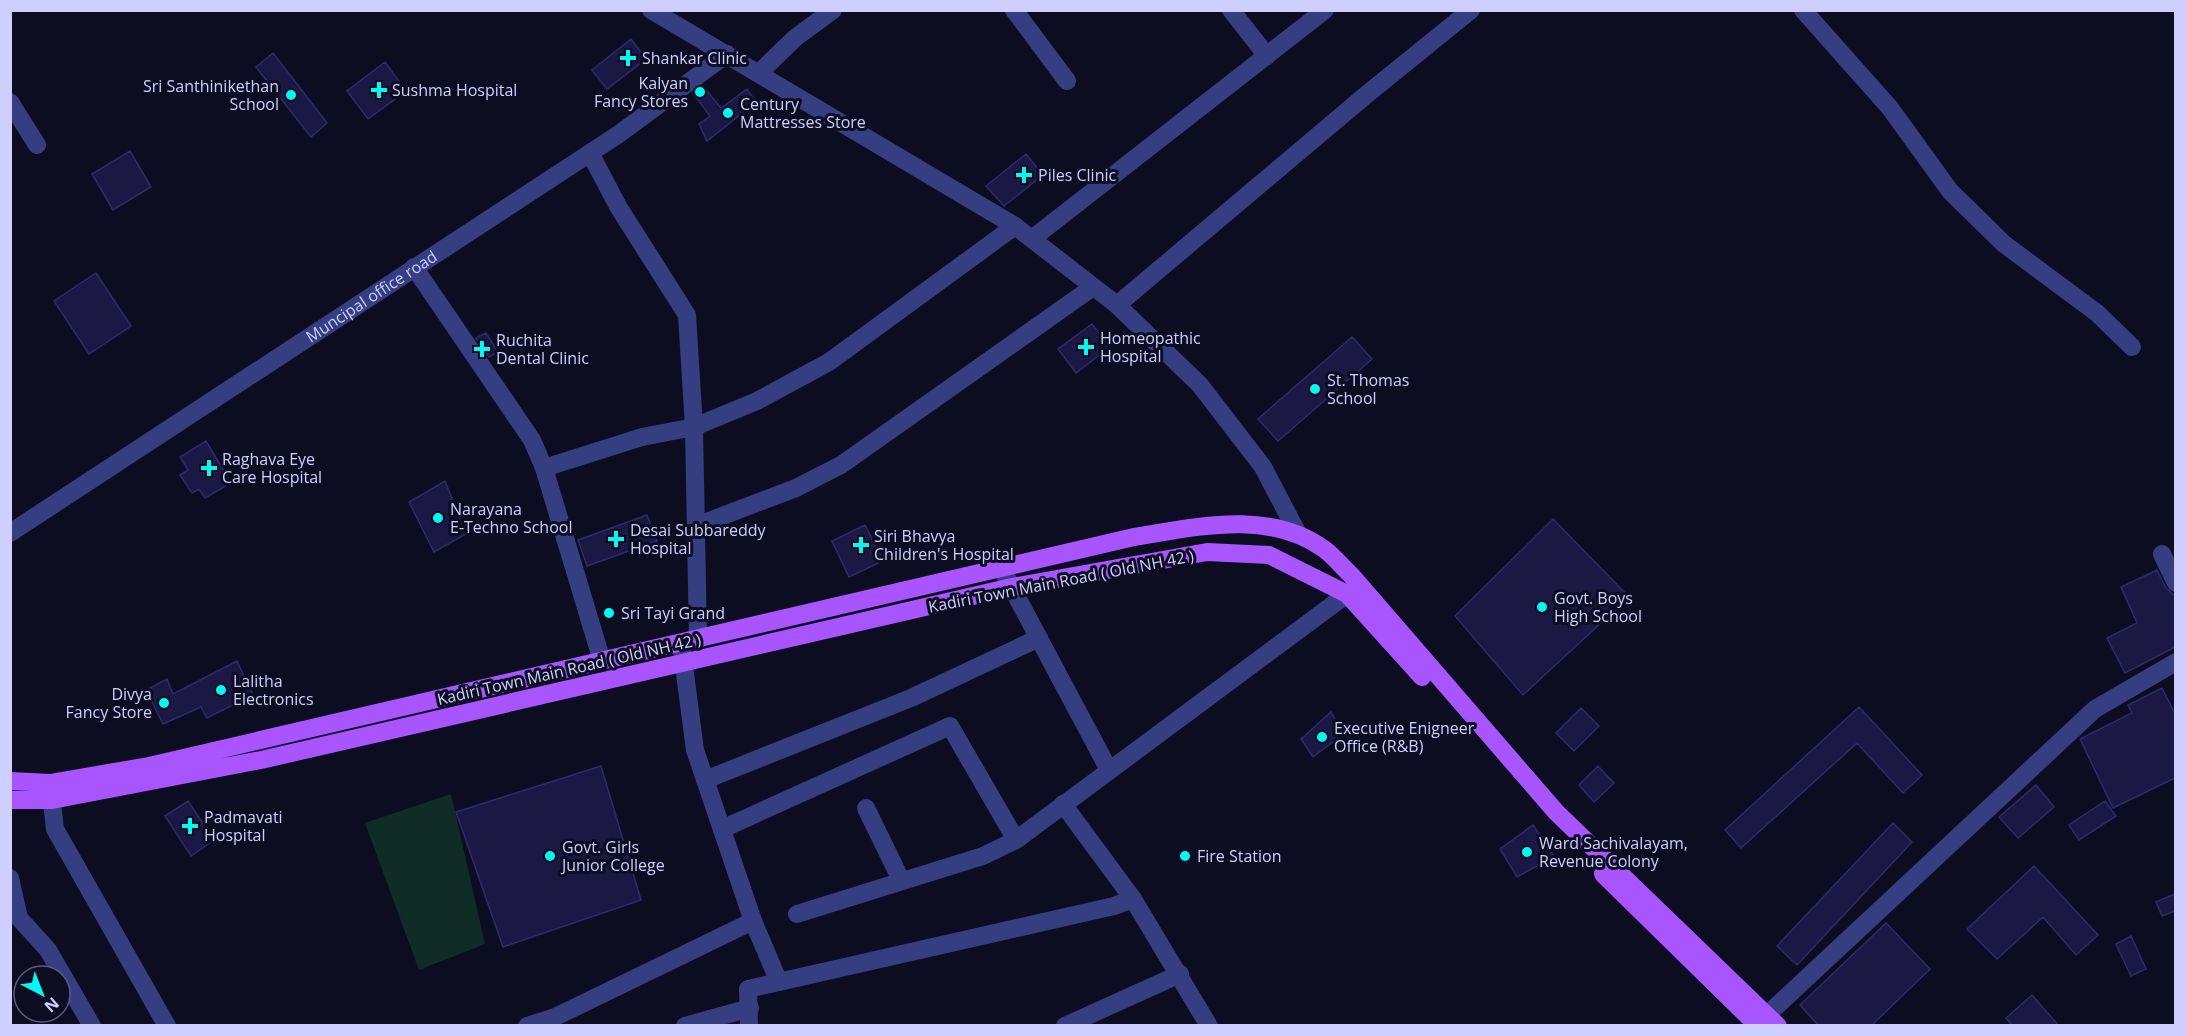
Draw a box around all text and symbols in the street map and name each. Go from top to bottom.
place label: Shankar Clinic [642,47,747,69]
marker: Shankar Clinic [619,49,637,67]
place label: Kalyan Fancy Stores [594,72,688,112]
place label: Sri Santhinikethan School [143,75,279,115]
place label: Sushma Hospital [392,79,517,101]
marker: Sushma Hospital [370,81,388,99]
marker: Kalyan Fancy Stores [693,85,707,99]
marker: Sri Santhinikethan School [284,88,298,102]
place label: Century Mattresses Store [740,93,866,133]
marker: Century Mattresses Store [721,106,735,120]
place label: Piles Clinic [1038,164,1116,186]
marker: Piles Clinic [1015,166,1033,184]
street label: Muncipal office road [301,245,441,347]
place label: Homeopathic Hospital [1100,327,1201,367]
place label: Ruchita Dental Clinic [496,329,589,369]
marker: Homeopathic Hospital [1077,338,1095,356]
marker: Ruchita Dental Clinic [473,340,491,358]
place label: St. Thomas School [1327,369,1409,409]
marker: St. Thomas School [1308,382,1322,396]
place label: Raghava Eye Care Hospital [222,448,322,488]
marker: Raghava Eye Care Hospital [200,459,218,477]
place label: Narayana E-Techno School [450,498,572,538]
marker: Narayana E-Techno School [431,511,445,525]
place label: Desai Subbareddy Hospital [630,519,766,559]
place label: Siri Bhavya Children's Hospital [874,525,1014,565]
marker: Desai Subbareddy Hospital [607,530,625,548]
marker: Siri Bhavya Children's Hospital [852,536,870,554]
street label: Kadiri Town Main Road ( Old NH 42 ) [926,544,1196,618]
place label: Govt. Boys High School [1554,587,1642,627]
marker: Govt. Boys High School [1535,600,1549,614]
place label: Sri Tayi Grand [621,602,725,624]
marker: Sri Tayi Grand [602,606,616,620]
street label: Kadiri Town Main Road ( Old NH 42 ) [435,628,703,710]
place label: Lalitha Electronics [233,670,314,710]
place label: Divya Fancy Store [66,683,152,723]
marker: Lalitha Electronics [214,683,228,697]
marker: Divya Fancy Store [157,696,171,710]
place label: Executive Enigneer Office (R&B) [1334,717,1475,757]
marker: Executive Enigneer Office (R&B) [1315,730,1329,744]
place label: Padmavati Hospital [204,806,283,846]
marker: Padmavati Hospital [181,817,199,835]
place label: Ward Sachivalayam, Revenue Colony [1539,832,1688,872]
place label: Govt. Girls Junior College [560,836,665,876]
place label: Fire Station [1197,845,1282,867]
marker: Ward Sachivalayam, Revenue Colony [1520,845,1534,859]
marker: Govt. Girls Junior College [543,849,557,863]
marker: Fire Station [1178,849,1192,863]
north arrow [12,964,72,1024]
text: N [40,993,64,1018]

